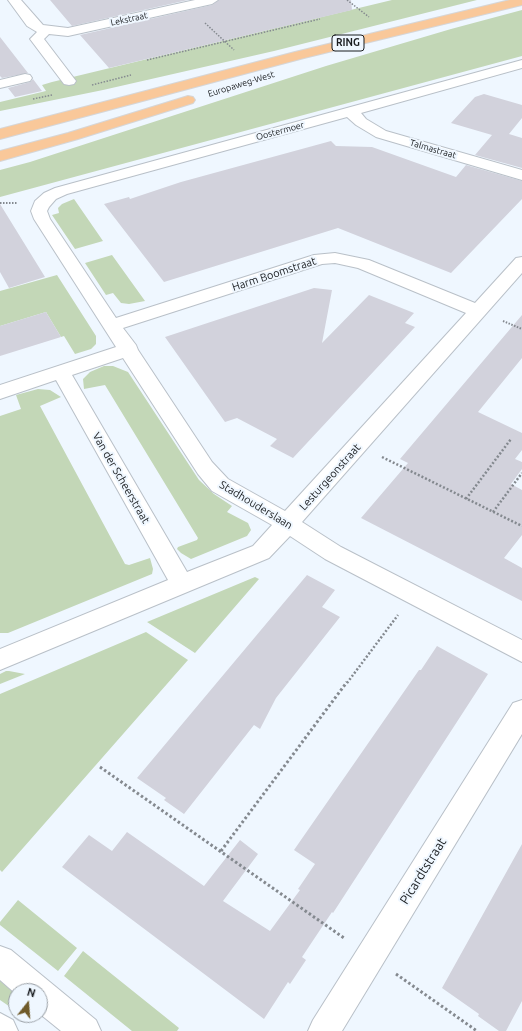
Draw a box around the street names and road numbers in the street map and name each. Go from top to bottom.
street label: Lekstraat [109,10,149,28]
road number: RING [332,35,364,51]
street label: Europaweg-West [206,69,276,99]
street label: Oostermoer [255,119,305,143]
street label: Talmastraat [409,137,457,161]
street label: Harm Boomstraat [230,254,318,294]
street label: Van der Scheerstraat [90,430,152,526]
street label: Lesturgeonstraat [297,441,363,513]
street label: Stadhouderslaan [217,478,295,532]
street label: Picardtstraat [396,835,450,907]

